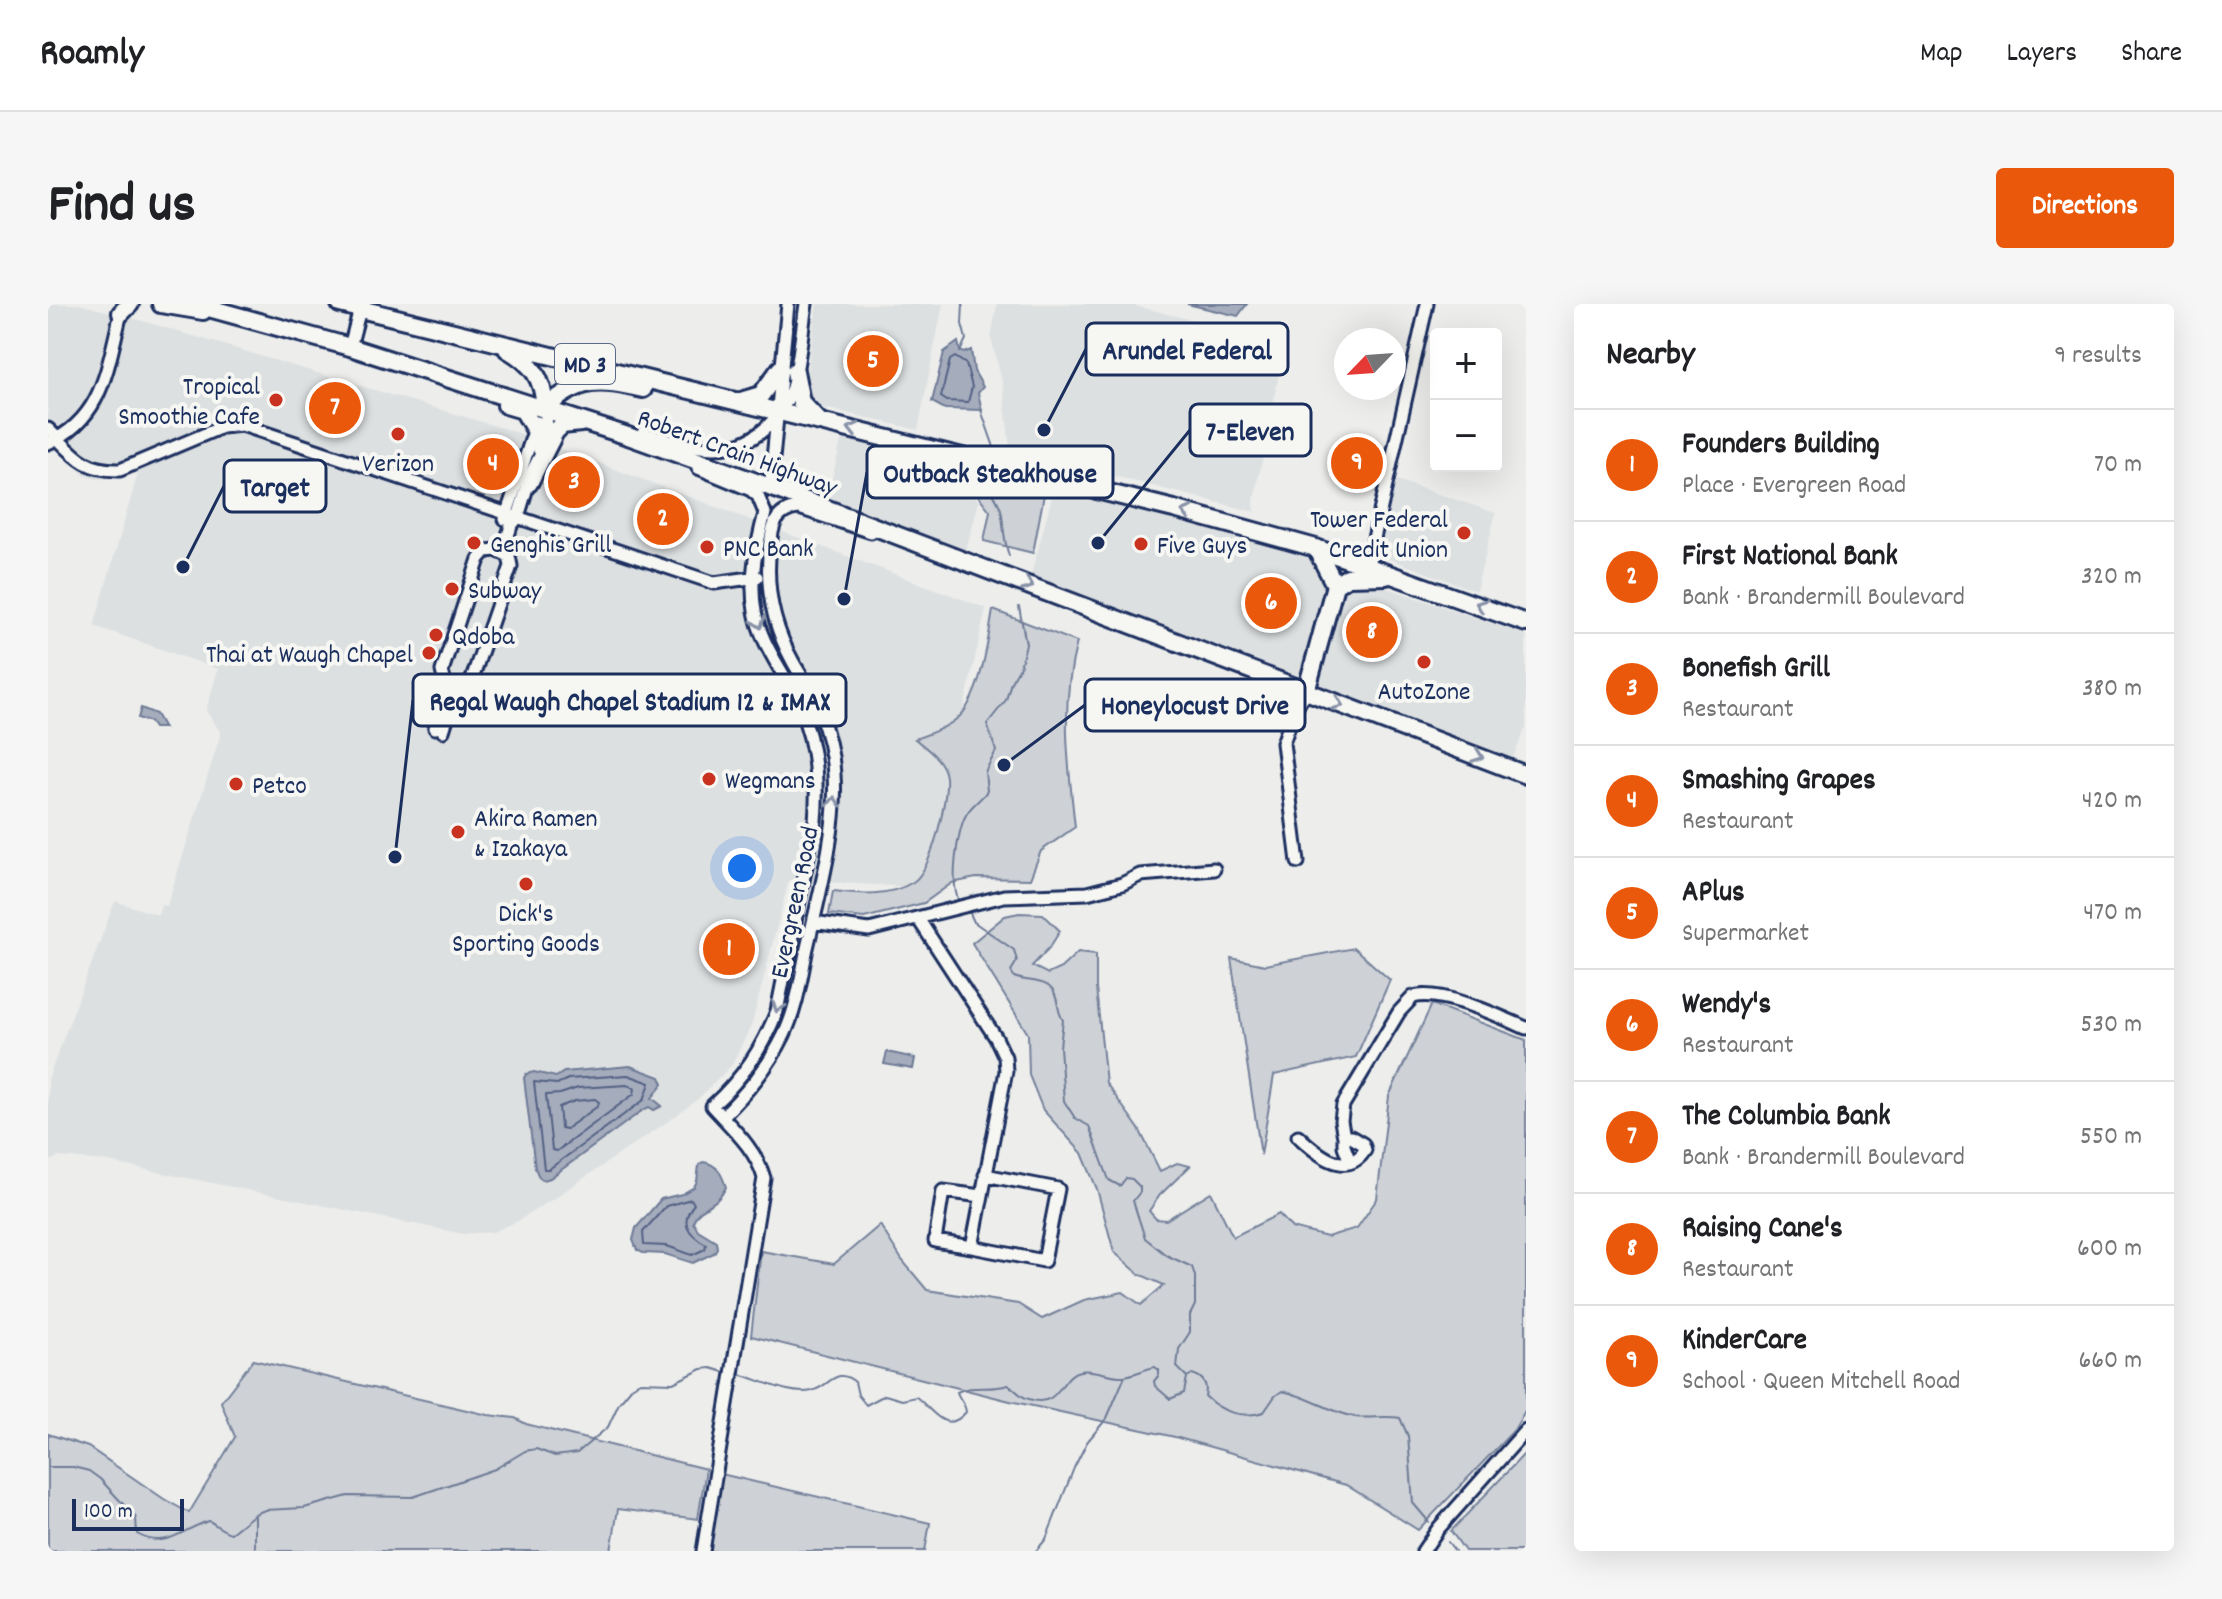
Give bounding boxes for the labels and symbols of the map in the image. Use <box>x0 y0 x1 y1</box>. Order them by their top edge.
callout: Arundel Federal <box>1086 323 1288 375</box>
north arrow <box>1334 328 1406 400</box>
pin: 5 <box>847 331 899 391</box>
text: Arundel Federal <box>1102 334 1272 374</box>
road number: MD 3 <box>555 344 615 384</box>
place label: Tropical Smoothie Cafe <box>118 370 260 437</box>
pin: 7 <box>309 378 361 438</box>
marker: Tropical Smoothie Cafe <box>267 391 285 409</box>
street label: Robert Crain Highway <box>632 401 842 508</box>
callout: 7-Eleven <box>1190 404 1311 456</box>
text: 7-Eleven <box>1206 415 1295 455</box>
one-way arrow <box>847 422 861 439</box>
marker: Verizon <box>389 425 407 443</box>
pin: 9 <box>1331 433 1383 493</box>
pin: 4 <box>467 434 519 494</box>
callout: Outback Steakhouse <box>867 446 1113 498</box>
place label: Verizon <box>362 447 434 484</box>
pin: 3 <box>548 452 600 512</box>
text: Outback Steakhouse <box>883 457 1097 497</box>
callout: Target <box>224 460 326 512</box>
text: Target <box>240 471 310 511</box>
pin: 2 <box>637 489 689 549</box>
place label: Tower Federal Credit Union <box>1310 503 1448 570</box>
one-way arrow <box>1181 505 1195 521</box>
marker: Tower Federal Credit Union <box>1455 524 1473 542</box>
place label: Genghis Grill <box>490 528 611 565</box>
place label: Five Guys <box>1157 529 1247 566</box>
place label: PNC Bank <box>723 532 814 569</box>
marker: Genghis Grill <box>465 534 483 552</box>
marker: Five Guys <box>1132 535 1150 553</box>
marker: PNC Bank <box>698 538 716 556</box>
pin: 6 <box>1245 573 1297 633</box>
place label: Subway <box>468 574 542 611</box>
one-way arrow <box>1020 575 1034 592</box>
marker: Subway <box>443 580 461 598</box>
one-way arrow <box>1475 598 1489 615</box>
pin: 8 <box>1346 602 1398 662</box>
one-way arrow <box>750 616 766 630</box>
place label: Qdoba <box>452 620 515 657</box>
marker: Qdoba <box>427 626 445 644</box>
place label: Thai at Waugh Chapel <box>206 638 413 675</box>
marker: Thai at Waugh Chapel <box>420 644 438 662</box>
marker: AutoZone <box>1415 653 1433 671</box>
callout: Regal Waugh Chapel Stadium 12 & IMAX <box>413 674 846 726</box>
place label: AutoZone <box>1377 675 1471 712</box>
callout: Honeylocust Drive <box>1085 679 1305 731</box>
text: Regal Waugh Chapel Stadium 12 & IMAX <box>430 685 831 725</box>
text: Honeylocust Drive <box>1101 689 1289 729</box>
one-way arrow <box>1330 694 1344 711</box>
one-way arrow <box>1470 746 1484 763</box>
place label: Wegmans <box>725 764 816 801</box>
place label: Petco <box>252 769 307 806</box>
marker: Wegmans <box>700 770 718 788</box>
marker: Petco <box>227 775 245 793</box>
one-way arrow <box>825 795 842 808</box>
place label: Akira Ramen & Izakaya <box>474 802 598 869</box>
marker: Akira Ramen & Izakaya <box>449 823 467 841</box>
street label: Evergreen Road <box>762 823 831 982</box>
your location <box>722 848 762 888</box>
marker: Dick's Sporting Goods <box>517 875 535 893</box>
place label: Dick's Sporting Goods <box>452 897 600 964</box>
pin: 1 <box>703 919 755 979</box>
one-way arrow <box>771 999 787 1013</box>
scale bar <box>72 1495 184 1531</box>

